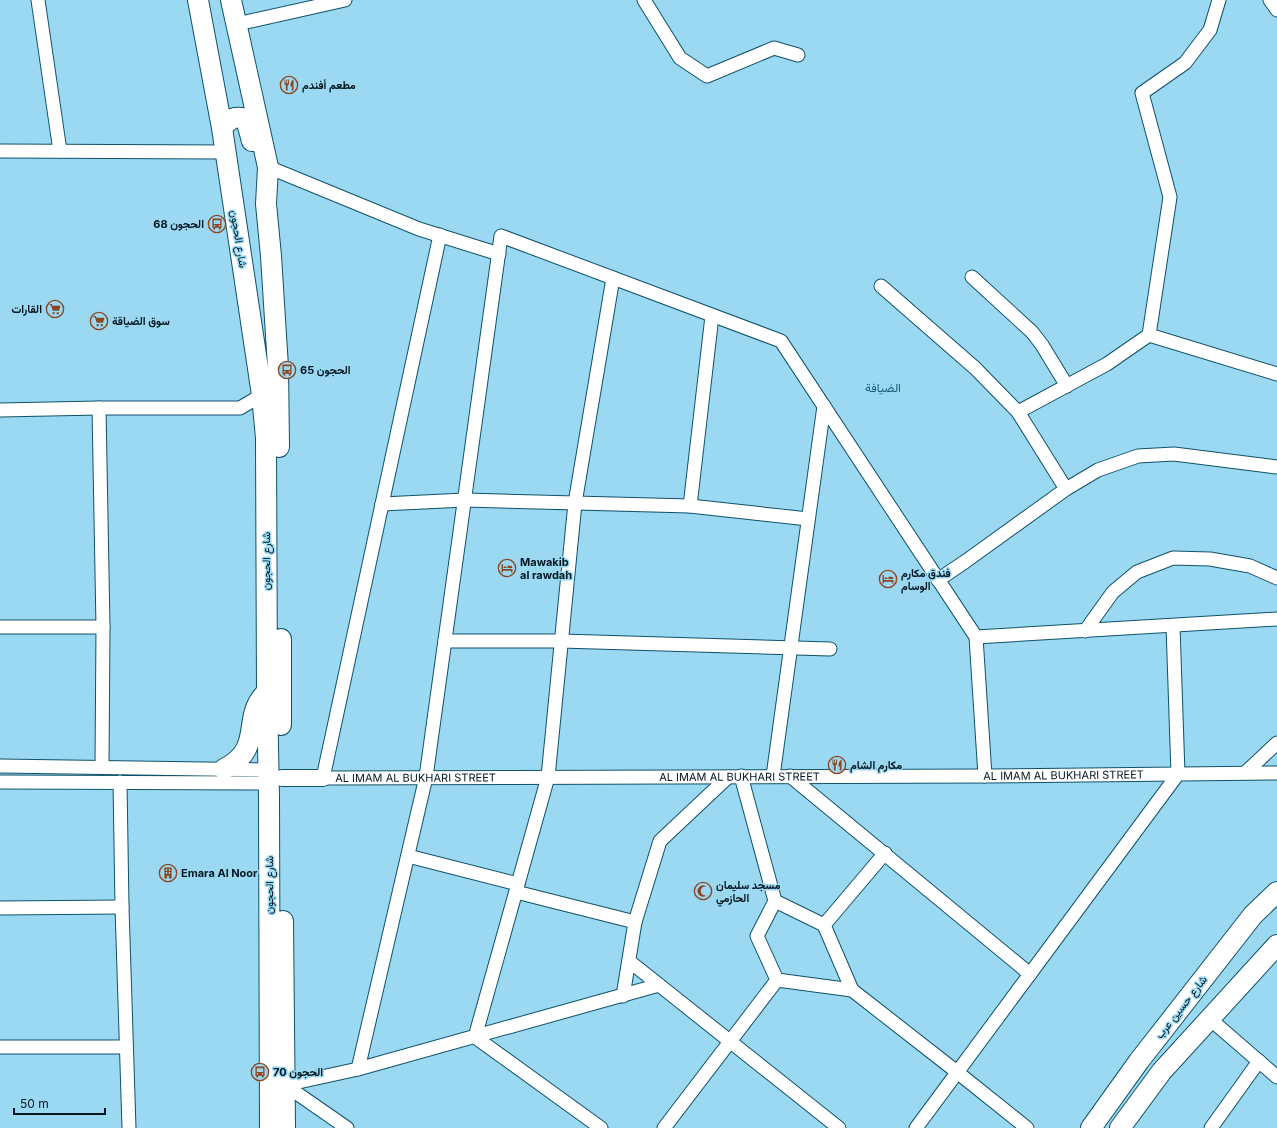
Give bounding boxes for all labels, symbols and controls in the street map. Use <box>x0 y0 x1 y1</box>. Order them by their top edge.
restaurant icon: مطعم أفندم <box>279 75 299 95</box>
place label: مطعم أفندم <box>302 78 356 93</box>
street label: شارع الحجون <box>227 209 251 269</box>
bus stop icon: الحجون 68 <box>207 214 227 234</box>
place label: الحجون 68 <box>153 217 204 231</box>
supermarket icon: القارات <box>45 299 65 319</box>
place label: القارات <box>11 302 42 316</box>
supermarket icon: سوق الضياقة <box>89 311 109 331</box>
place label: سوق الضياقة <box>112 314 170 328</box>
bus stop icon: الحجون 65 <box>277 360 297 380</box>
place label: الحجون 65 <box>300 363 351 377</box>
district label: الضيافة <box>865 380 901 395</box>
street label: شارع الحجون <box>259 532 274 590</box>
place label: Mawakib al rawdah <box>520 555 572 582</box>
hotel icon: Mawakib al rawdah <box>497 558 517 578</box>
place label: فندق مكارم الوسام <box>901 566 951 594</box>
hotel icon: فندق مكارم الوسام <box>878 569 898 589</box>
restaurant icon: مكارم الشام <box>827 755 847 775</box>
place label: مكارم الشام <box>850 758 902 773</box>
street label: AL IMAM AL BUKHARI STREET <box>983 767 1144 783</box>
street label: AL IMAM AL BUKHARI STREET <box>659 769 820 784</box>
street label: AL IMAM AL BUKHARI STREET <box>335 770 496 785</box>
street label: شارع الحجون <box>262 856 277 914</box>
building icon: Emara Al Noor <box>158 863 178 883</box>
place label: Emara Al Noor <box>181 866 258 880</box>
place label: مسجد سليمان الحازمي <box>716 878 781 907</box>
mosque icon: مسجد سليمان الحازمي <box>693 881 713 901</box>
street label: شارع حسين عرب <box>1152 972 1211 1042</box>
bus stop icon: الحجون 70 <box>250 1062 270 1082</box>
place label: الحجون 70 <box>273 1065 323 1079</box>
scale bar <box>14 1090 105 1116</box>
text: 50 m <box>20 1096 49 1111</box>

